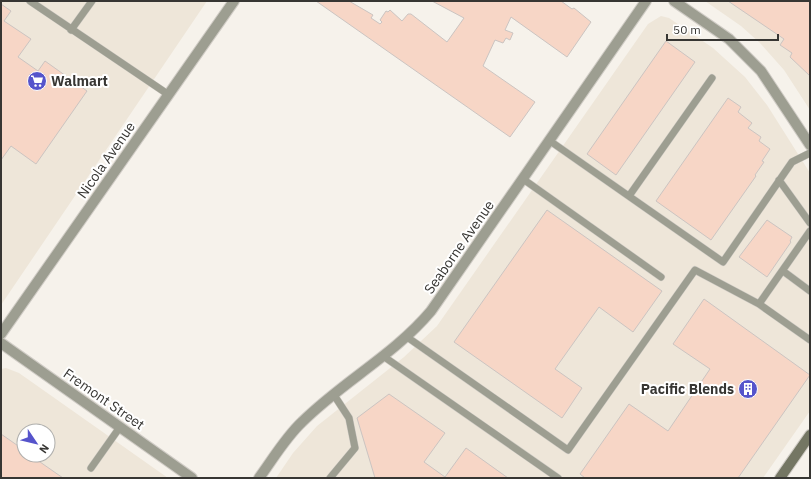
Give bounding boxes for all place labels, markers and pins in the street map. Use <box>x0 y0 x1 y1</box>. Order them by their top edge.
supermarket icon: Walmart <box>26 70 48 92</box>
place label: Walmart <box>51 72 108 90</box>
building icon: Pacific Blends <box>737 378 759 400</box>
place label: Pacific Blends <box>641 380 734 398</box>

